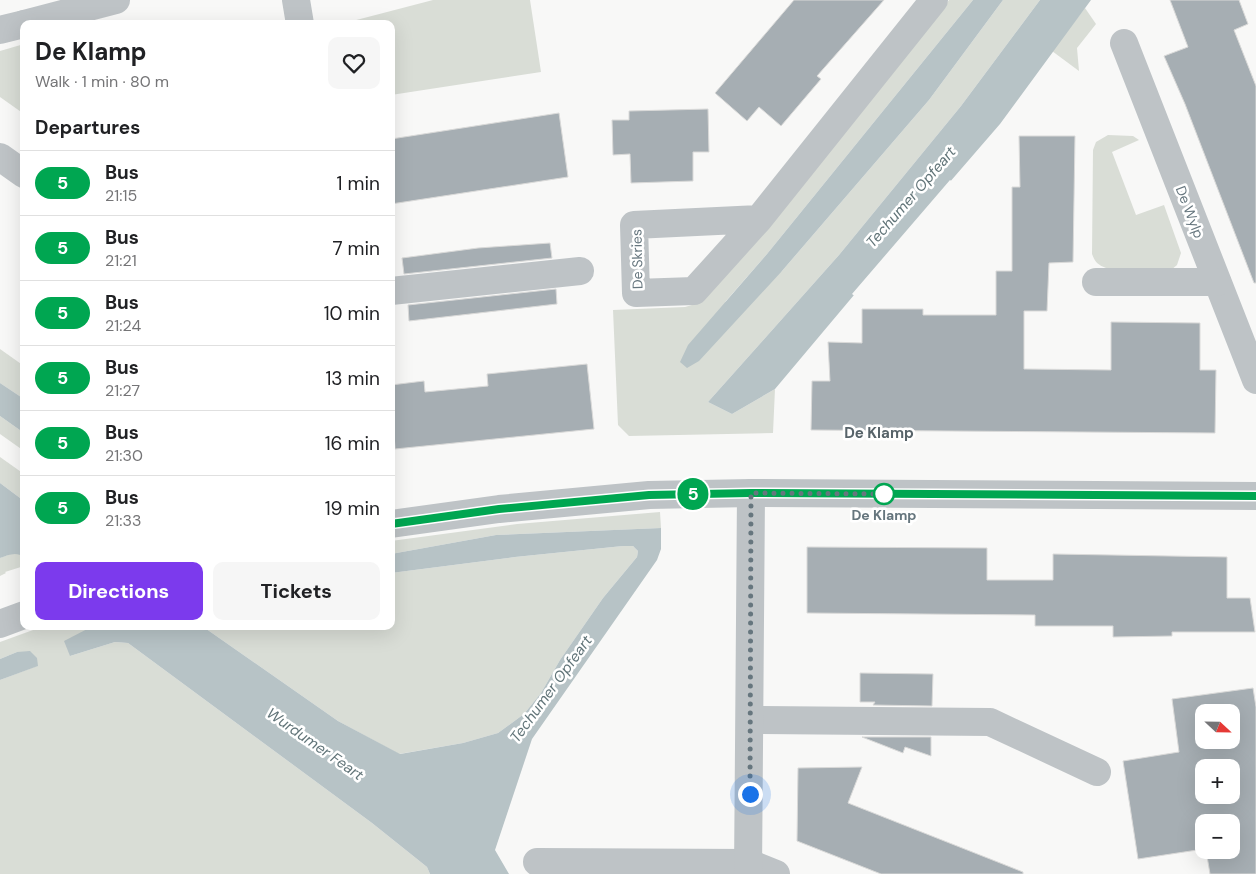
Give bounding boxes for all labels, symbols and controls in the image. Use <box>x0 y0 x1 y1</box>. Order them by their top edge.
text: De Klamp <box>35 36 147 67</box>
button: heart <box>328 37 380 89</box>
text: Walk · 1 min · 80 m <box>35 71 169 92</box>
text: Departures <box>35 115 140 140</box>
water label: Techumer Opfeart <box>862 142 961 252</box>
text: Bus <box>105 160 139 185</box>
text: 5 <box>57 171 68 195</box>
text: 1 min <box>337 171 380 196</box>
street label: De Wylp <box>1172 183 1208 241</box>
text: 21:15 <box>105 185 137 206</box>
text: Bus <box>105 225 139 250</box>
street label: De Skries <box>627 229 647 289</box>
text: 5 <box>57 236 68 260</box>
text: 7 min <box>332 236 380 261</box>
text: 21:21 <box>105 250 137 271</box>
text: Bus <box>105 290 139 315</box>
text: 5 <box>57 301 68 325</box>
text: 10 min <box>324 301 380 326</box>
text: 21:24 <box>105 315 141 336</box>
text: Bus <box>105 355 139 380</box>
text: 5 <box>57 366 68 390</box>
text: 13 min <box>325 366 380 391</box>
text: 21:27 <box>105 380 140 401</box>
text: Bus <box>105 420 139 445</box>
district label: De Klamp <box>844 423 914 443</box>
text: 5 <box>57 431 68 455</box>
text: 16 min <box>325 431 380 456</box>
text: 21:30 <box>105 445 143 466</box>
line badge: 5 <box>677 478 709 510</box>
text: 5 <box>687 482 699 506</box>
marker: De Klamp <box>873 483 895 505</box>
text: Bus <box>105 485 139 510</box>
text: 5 <box>57 496 68 520</box>
text: 19 min <box>325 496 380 521</box>
place label: De Klamp <box>851 506 917 524</box>
text: 21:33 <box>105 510 141 531</box>
button: Directions <box>35 562 203 620</box>
button: Tickets <box>213 562 380 620</box>
water label: Techumer Opfeart <box>505 631 597 746</box>
water label: Wurdumer Feart <box>263 703 367 785</box>
north arrow <box>1195 704 1240 749</box>
map controls <box>1195 704 1240 859</box>
button: + <box>1195 759 1240 804</box>
your location <box>738 782 763 807</box>
button: − <box>1195 814 1240 859</box>

